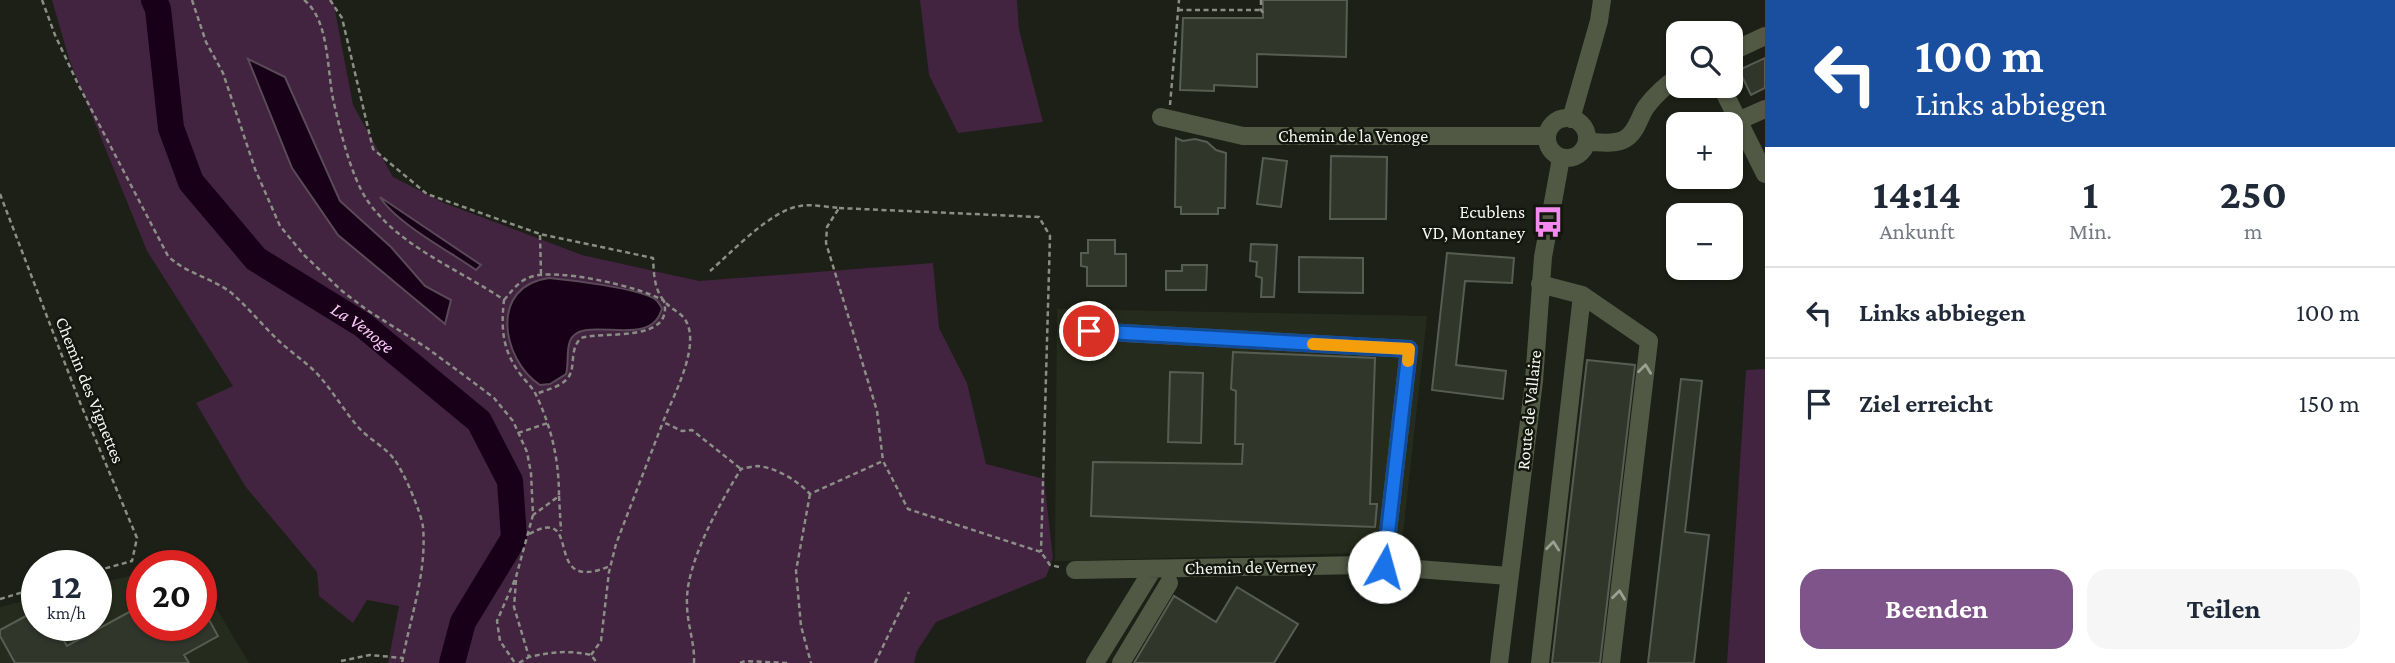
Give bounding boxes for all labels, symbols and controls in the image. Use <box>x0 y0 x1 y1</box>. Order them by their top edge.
map controls <box>1666 21 1743 280</box>
button: search <box>1666 21 1743 98</box>
icon: left <box>1800 28 1891 119</box>
text: 100 m <box>1915 28 2044 83</box>
text: Links abbiegen <box>1915 86 2107 122</box>
button: + <box>1666 112 1743 189</box>
street label: Chemin de la Venoge <box>1278 126 1428 146</box>
text: 14:14 <box>1873 170 1961 217</box>
text: 1 <box>2083 170 2098 217</box>
text: 250 <box>2220 170 2287 217</box>
place label: Ecublens VD, Montaney <box>1422 202 1526 243</box>
button: − <box>1666 203 1743 280</box>
bus stop icon: Ecublens VD, Montaney <box>1531 205 1565 239</box>
text: Ankunft <box>1879 218 1955 244</box>
text: Min. <box>2069 218 2112 244</box>
text: m <box>2244 218 2263 244</box>
icon: left <box>1800 294 1838 332</box>
water label: La Venoge <box>328 298 398 357</box>
text: Links abbiegen <box>1859 298 2026 327</box>
text: 100 m <box>2296 298 2360 327</box>
pin <box>1059 301 1119 361</box>
icon: arrive <box>1070 312 1108 350</box>
street label: Chemin des Vignettes <box>52 314 128 466</box>
street label: Route de Vallaire <box>1513 349 1545 471</box>
one-way arrow <box>1638 363 1653 375</box>
icon: arrive <box>1800 385 1838 423</box>
text: Ziel erreicht <box>1859 389 1993 418</box>
text: 150 m <box>2299 389 2360 418</box>
position arrow <box>1347 530 1421 604</box>
one-way arrow <box>1546 541 1561 552</box>
speed limit sign: 20 <box>126 550 217 641</box>
street label: Chemin de Verney <box>1184 556 1316 578</box>
text: 12 <box>51 567 82 606</box>
button: Beenden <box>1800 569 2073 649</box>
button: Teilen <box>2087 569 2360 649</box>
one-way arrow <box>1611 589 1626 600</box>
text: km/h <box>47 603 86 623</box>

